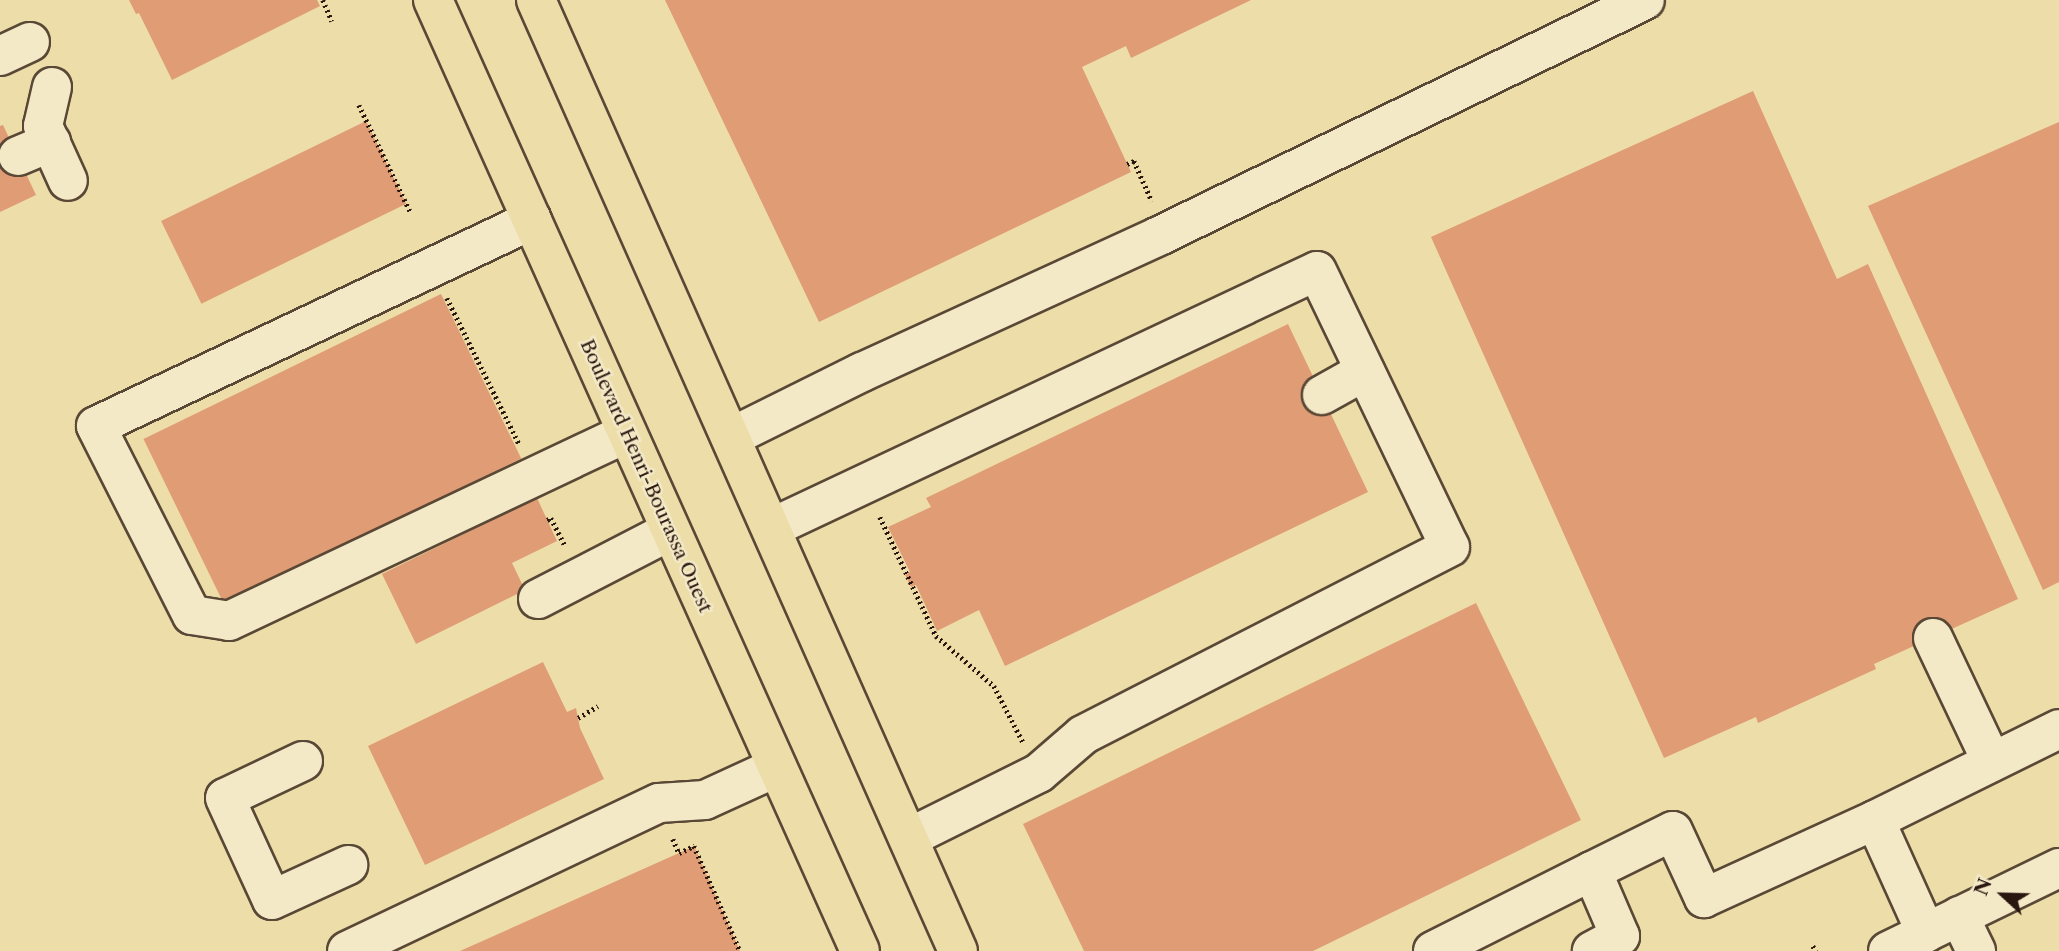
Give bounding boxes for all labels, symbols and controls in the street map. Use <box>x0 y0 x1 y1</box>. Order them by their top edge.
street label: Boulevard Henri-Bourassa Ouest <box>575 336 717 616</box>
north arrow <box>1968 860 2038 930</box>
text: N <box>1969 875 1997 899</box>

